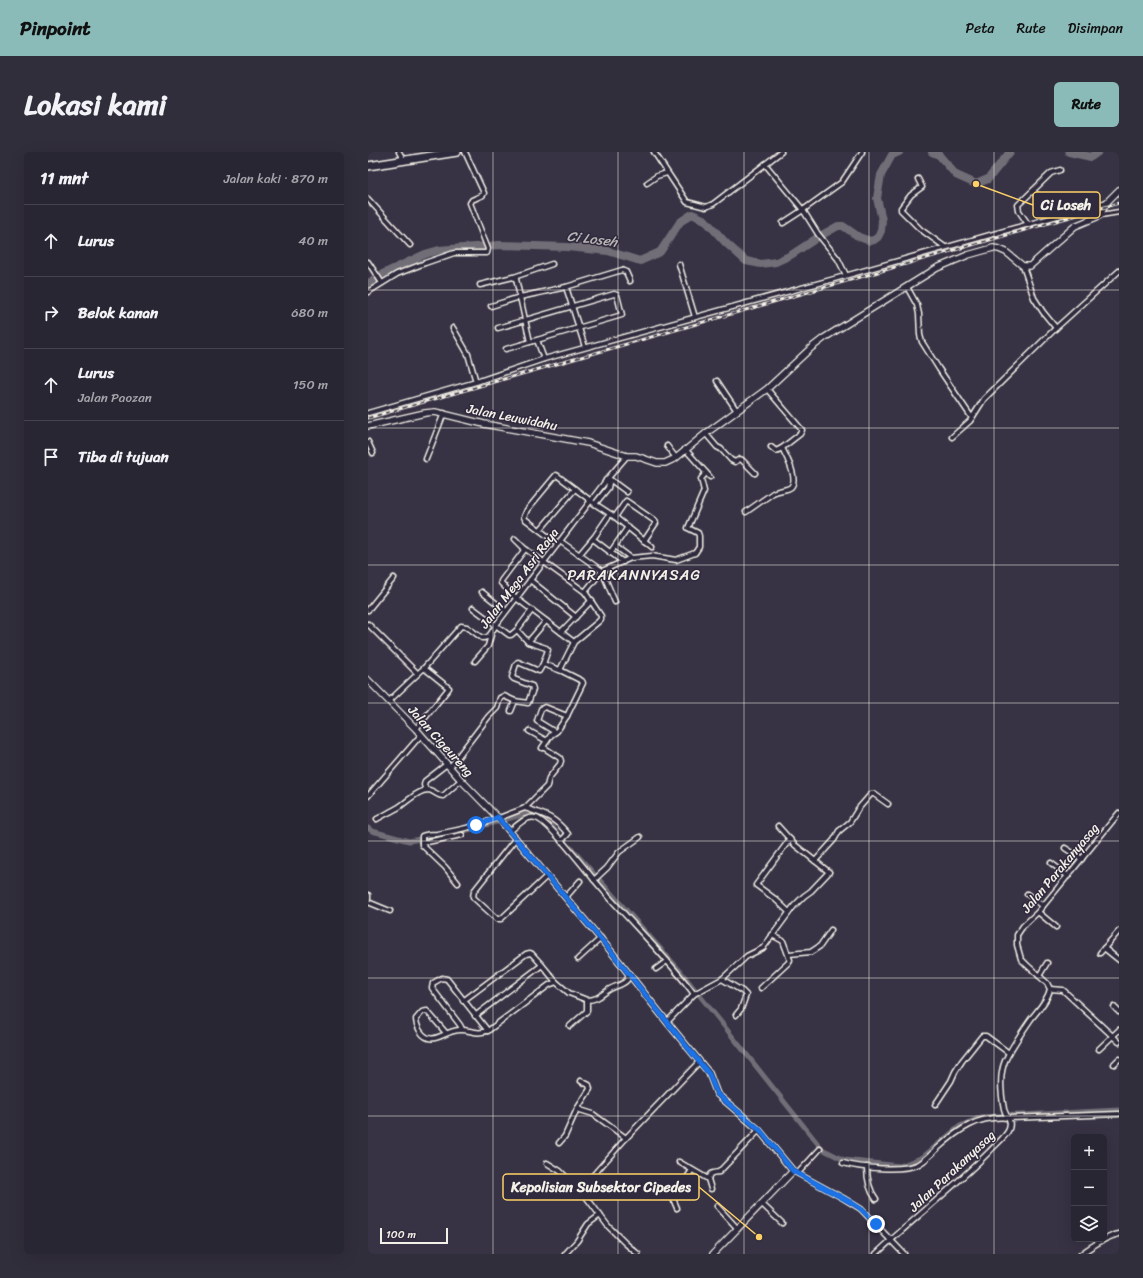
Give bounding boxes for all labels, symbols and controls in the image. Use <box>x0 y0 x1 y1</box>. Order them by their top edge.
text: Pinpoint <box>20 12 91 45</box>
text: Peta <box>966 16 994 41</box>
text: Rute <box>1016 16 1046 41</box>
text: Disimpan <box>1068 16 1123 41</box>
text: Lokasi kami <box>24 80 166 129</box>
button: Rute <box>1054 82 1119 127</box>
text: 11 mnt <box>40 163 88 193</box>
text: Jalan kaki · 870 m <box>224 167 328 190</box>
callout: Ci Loseh <box>1033 192 1100 218</box>
text: Ci Loseh <box>1040 193 1092 218</box>
water label: Ci Loseh <box>565 224 620 255</box>
text: Lurus <box>78 228 114 254</box>
text: 40 m <box>298 229 328 252</box>
icon: ahead <box>40 230 62 252</box>
text: Belok kanan <box>78 300 158 326</box>
text: 680 m <box>291 301 328 324</box>
icon: right <box>40 302 62 324</box>
text: Lurus <box>78 360 114 386</box>
text: 150 m <box>293 373 328 396</box>
icon: ahead <box>40 374 62 396</box>
text: Jalan Paozan <box>78 386 152 409</box>
street label: Jalan Leuwidahu <box>464 397 559 437</box>
text: Tiba di tujuan <box>78 444 169 470</box>
icon: arrive <box>40 446 62 468</box>
street label: Jalan Mega Asri Raya <box>473 522 565 634</box>
district label: PARAKANNYASAG <box>567 562 701 588</box>
street label: Jalan Cigeureng <box>402 699 480 783</box>
route start <box>467 816 485 834</box>
street label: Jalan Parakanyasag <box>1015 817 1105 919</box>
street label: Jalan Parakanyasag <box>902 1124 1001 1218</box>
map controls <box>1071 1134 1107 1242</box>
button: + <box>1071 1134 1107 1170</box>
button: − <box>1071 1170 1107 1206</box>
callout: Kepolisian Subsektor Cipedes <box>503 1174 699 1200</box>
text: Kepolisian Subsektor Cipedes <box>510 1175 691 1200</box>
button: layers <box>1071 1206 1107 1242</box>
route end <box>867 1215 885 1233</box>
text: 100 m <box>386 1225 416 1244</box>
scale bar <box>380 1226 448 1245</box>

